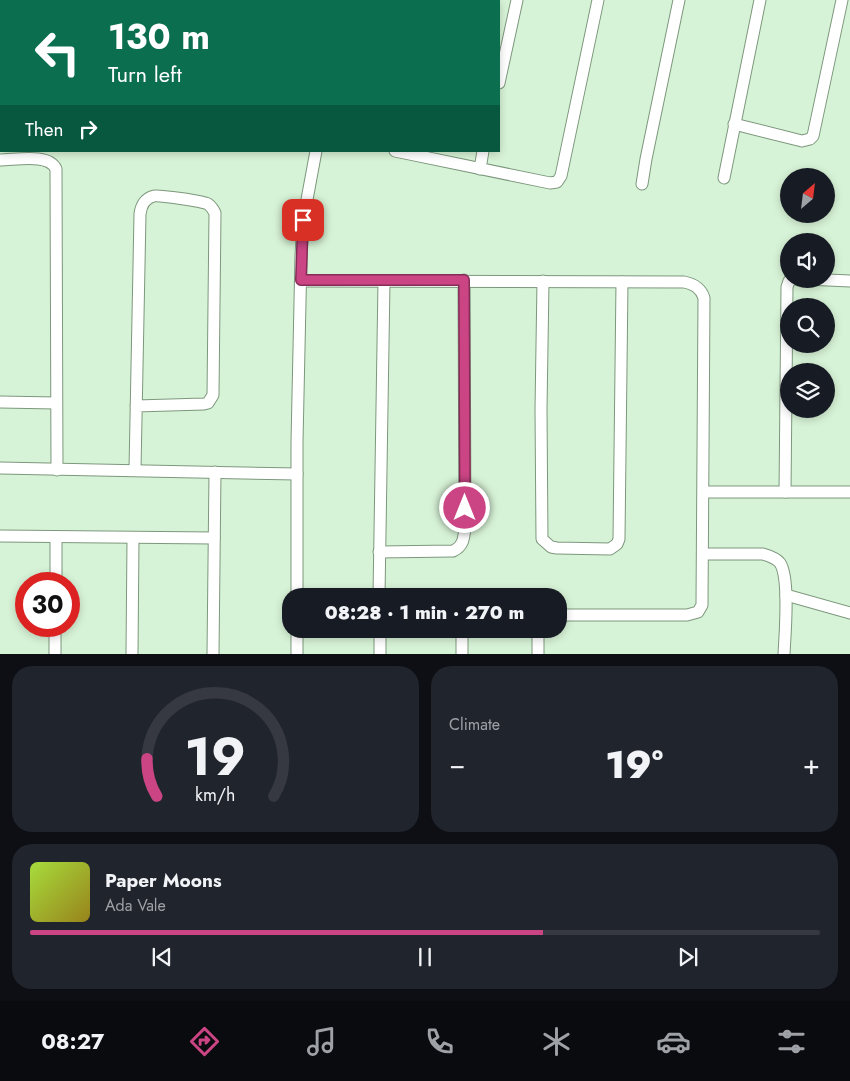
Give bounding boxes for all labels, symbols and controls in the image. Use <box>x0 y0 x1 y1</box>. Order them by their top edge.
text: 130 m <box>108 12 210 62</box>
icon: left <box>25 20 90 85</box>
text: Turn left <box>108 58 182 90</box>
icon: right <box>74 115 102 143</box>
text: Then <box>25 116 64 143</box>
north arrow <box>780 168 835 222</box>
map controls <box>780 168 835 418</box>
pin <box>282 199 324 241</box>
icon: arrive <box>289 206 317 234</box>
button: sound <box>780 233 835 288</box>
button: search <box>780 298 835 353</box>
button: layers <box>780 363 835 418</box>
position arrow <box>438 481 490 533</box>
speed limit sign: 30 <box>15 572 80 637</box>
text: 08:28 · 1 min · 270 m <box>325 599 524 626</box>
text: Climate <box>449 713 500 736</box>
text: 19 <box>185 719 246 795</box>
text: 19° <box>605 737 663 792</box>
text: − <box>449 744 466 785</box>
text: + <box>803 744 820 785</box>
text: km/h <box>195 782 236 808</box>
text: Paper Moons <box>105 867 222 894</box>
text: Ada Vale <box>105 894 166 917</box>
icon: previous <box>148 943 176 971</box>
icon: pause <box>411 943 439 971</box>
icon: next <box>674 943 702 971</box>
icon: directions <box>187 1024 222 1059</box>
icon: music <box>304 1024 339 1059</box>
icon: phone <box>422 1024 457 1059</box>
icon: climate <box>539 1024 574 1059</box>
icon: car <box>656 1024 691 1059</box>
icon: filters <box>774 1024 809 1059</box>
text: 08:27 <box>41 1025 104 1057</box>

